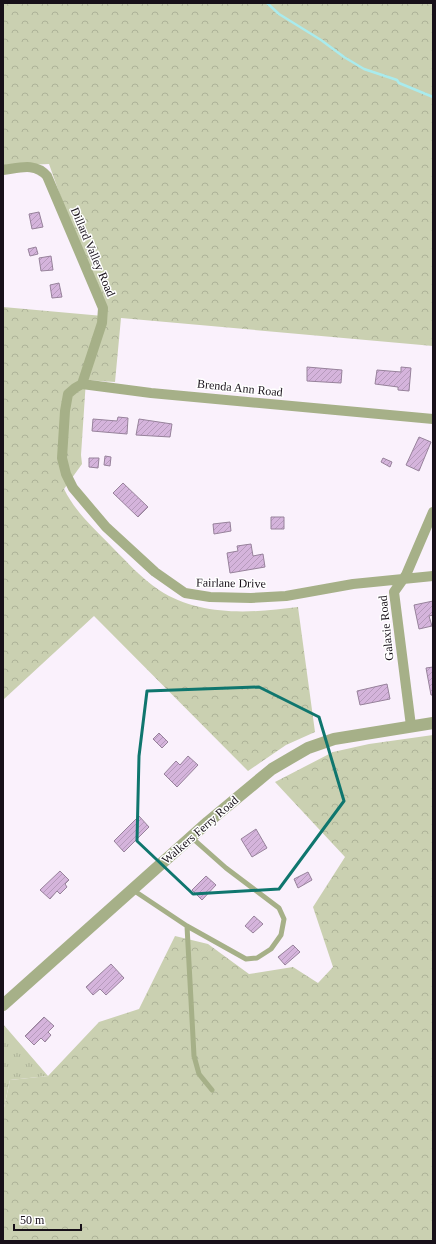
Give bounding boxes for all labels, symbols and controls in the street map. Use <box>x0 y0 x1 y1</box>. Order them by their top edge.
street label: Dillard Valley Road <box>68 205 118 299</box>
street label: Brenda Ann Road <box>197 377 283 399</box>
street label: Fairlane Drive <box>196 575 266 591</box>
street label: Galaxie Road <box>376 595 396 661</box>
street label: Walkers Ferry Road <box>159 793 241 867</box>
scale bar <box>14 1206 81 1232</box>
text: 50 m <box>20 1213 45 1227</box>

